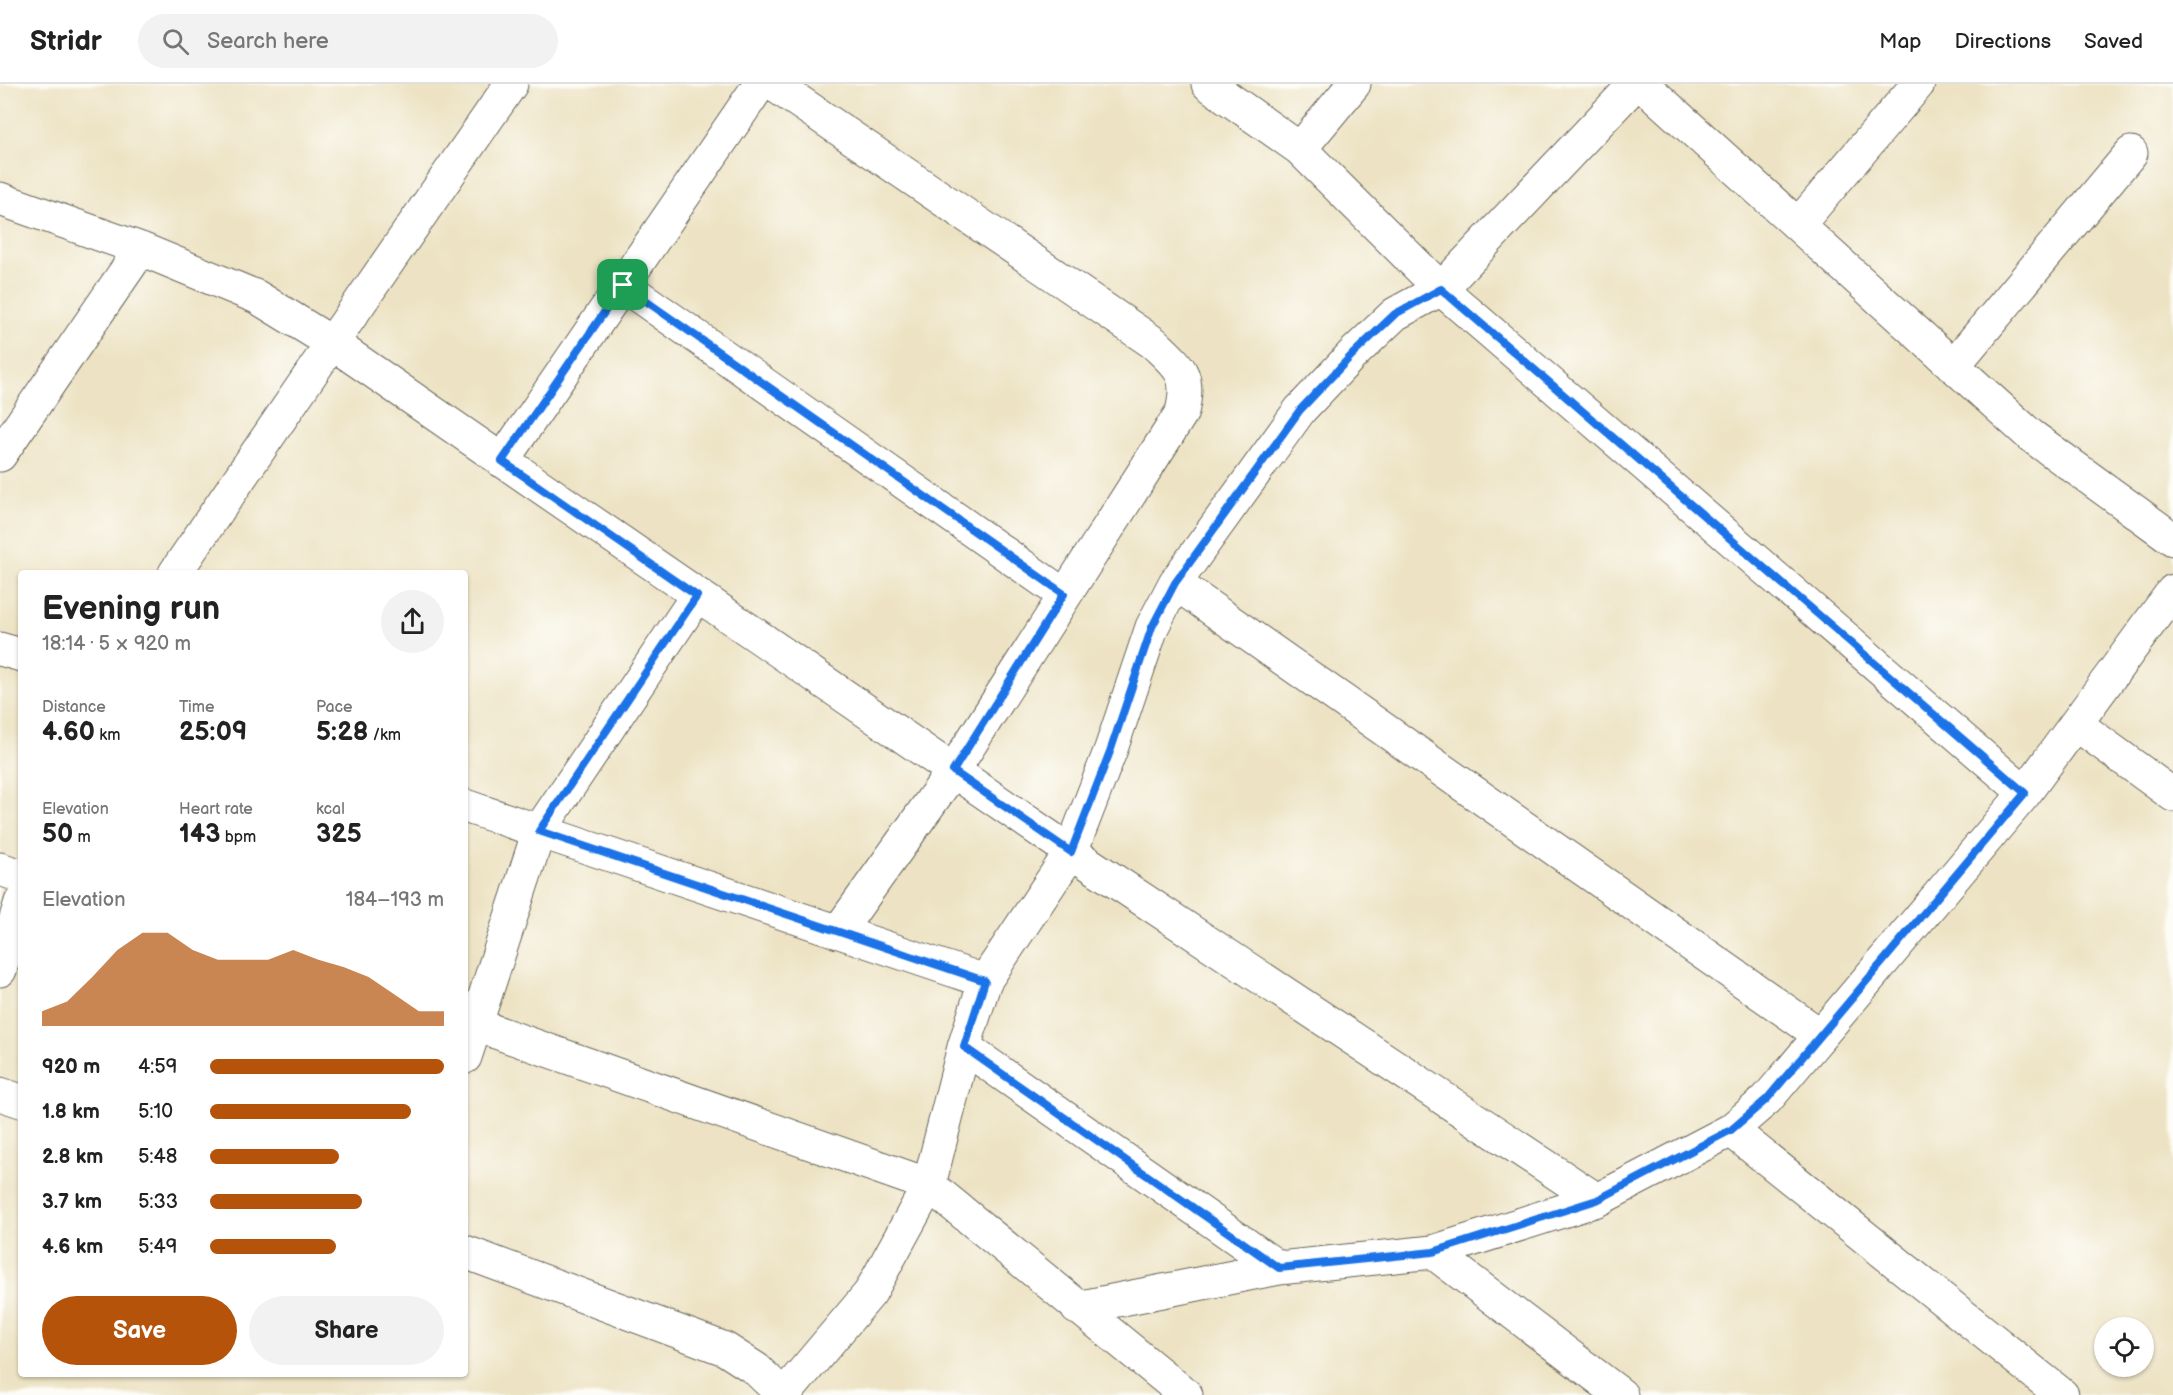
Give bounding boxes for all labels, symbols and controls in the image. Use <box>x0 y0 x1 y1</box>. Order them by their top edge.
search box <box>138 14 558 68</box>
text: Stridr <box>30 25 102 58</box>
icon: search <box>159 25 192 58</box>
text: Search here <box>207 28 329 55</box>
text: Map <box>1879 29 1922 54</box>
text: Directions <box>1955 29 2051 54</box>
text: Saved <box>2084 29 2143 54</box>
pin <box>597 259 648 310</box>
icon: arrive <box>606 268 639 301</box>
text: Evening run <box>42 589 220 629</box>
button: share <box>381 590 444 653</box>
text: 18:14 · 5 × 920 m <box>42 632 191 656</box>
text: Distance <box>42 698 106 717</box>
text: Time <box>179 698 214 717</box>
text: Pace <box>316 698 352 717</box>
text: 4.60 <box>42 717 95 748</box>
text: 25:09 <box>179 717 247 748</box>
text: 5:28 <box>316 717 368 748</box>
text: km <box>95 726 120 745</box>
text: /km <box>368 726 401 745</box>
text: Elevation <box>42 800 109 819</box>
text: Heart rate <box>179 800 253 819</box>
text: kcal <box>316 800 345 819</box>
text: 50 <box>42 819 73 850</box>
text: 143 <box>179 819 220 850</box>
text: 325 <box>316 819 362 850</box>
text: m <box>73 828 91 847</box>
text: bpm <box>220 828 256 847</box>
text: Elevation <box>42 888 125 912</box>
text: 184–193 m <box>346 888 444 912</box>
text: 920 m <box>42 1055 100 1079</box>
text: 4:59 <box>138 1055 177 1079</box>
text: 1.8 km <box>42 1100 100 1124</box>
text: 5:10 <box>138 1100 173 1124</box>
text: 2.8 km <box>42 1145 103 1169</box>
text: 5:48 <box>138 1145 177 1169</box>
text: 3.7 km <box>42 1190 102 1214</box>
text: 5:33 <box>138 1190 178 1214</box>
text: 4.6 km <box>42 1235 103 1259</box>
text: 5:49 <box>138 1235 177 1259</box>
button: Save <box>42 1296 237 1365</box>
button: Share <box>249 1296 444 1365</box>
map controls <box>2094 1317 2154 1377</box>
button: locate <box>2094 1317 2154 1377</box>

